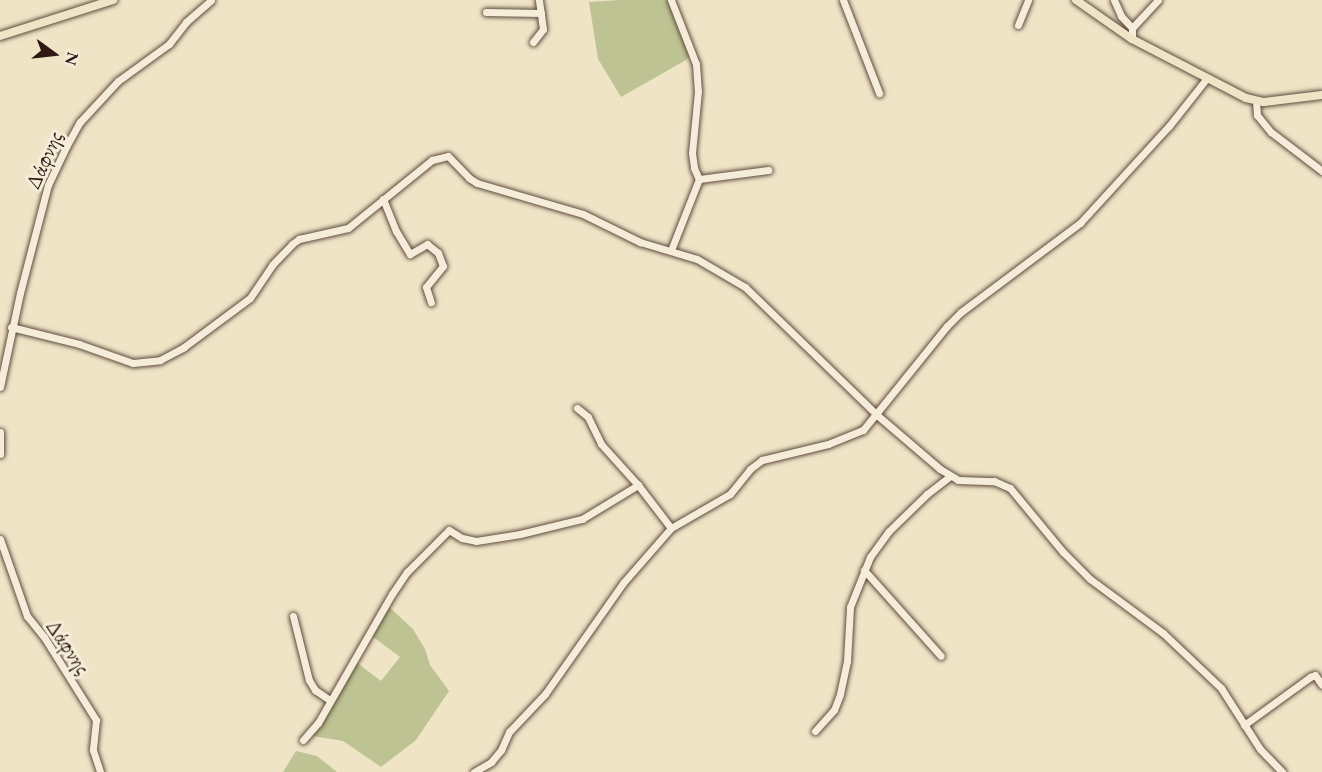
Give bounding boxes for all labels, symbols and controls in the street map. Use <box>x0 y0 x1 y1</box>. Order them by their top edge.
north arrow <box>24 24 84 84</box>
text: N <box>60 50 84 68</box>
street label: Δάφνης <box>20 127 68 193</box>
street label: Δάφνης <box>41 615 95 679</box>

